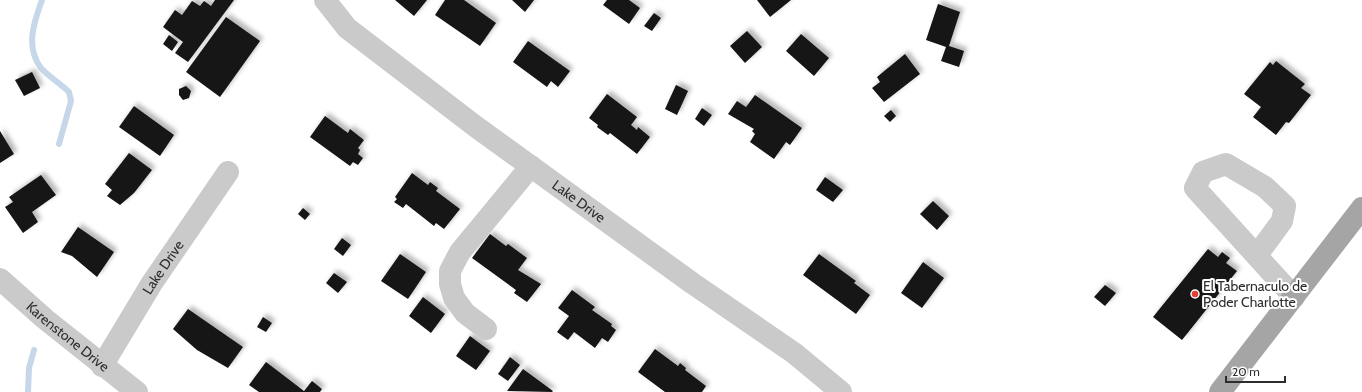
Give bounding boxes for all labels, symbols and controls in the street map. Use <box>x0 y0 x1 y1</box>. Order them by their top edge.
street label: Lake Drive <box>549 176 609 226</box>
street label: Lake Drive <box>138 237 188 298</box>
place label: El Tabernaculo de Poder Charlotte <box>1203 277 1307 311</box>
marker: El Tabernaculo de Poder Charlotte <box>1190 289 1200 299</box>
street label: Karenstone Drive <box>23 298 113 376</box>
scale bar <box>1226 358 1285 384</box>
text: 20 m <box>1232 364 1260 379</box>

